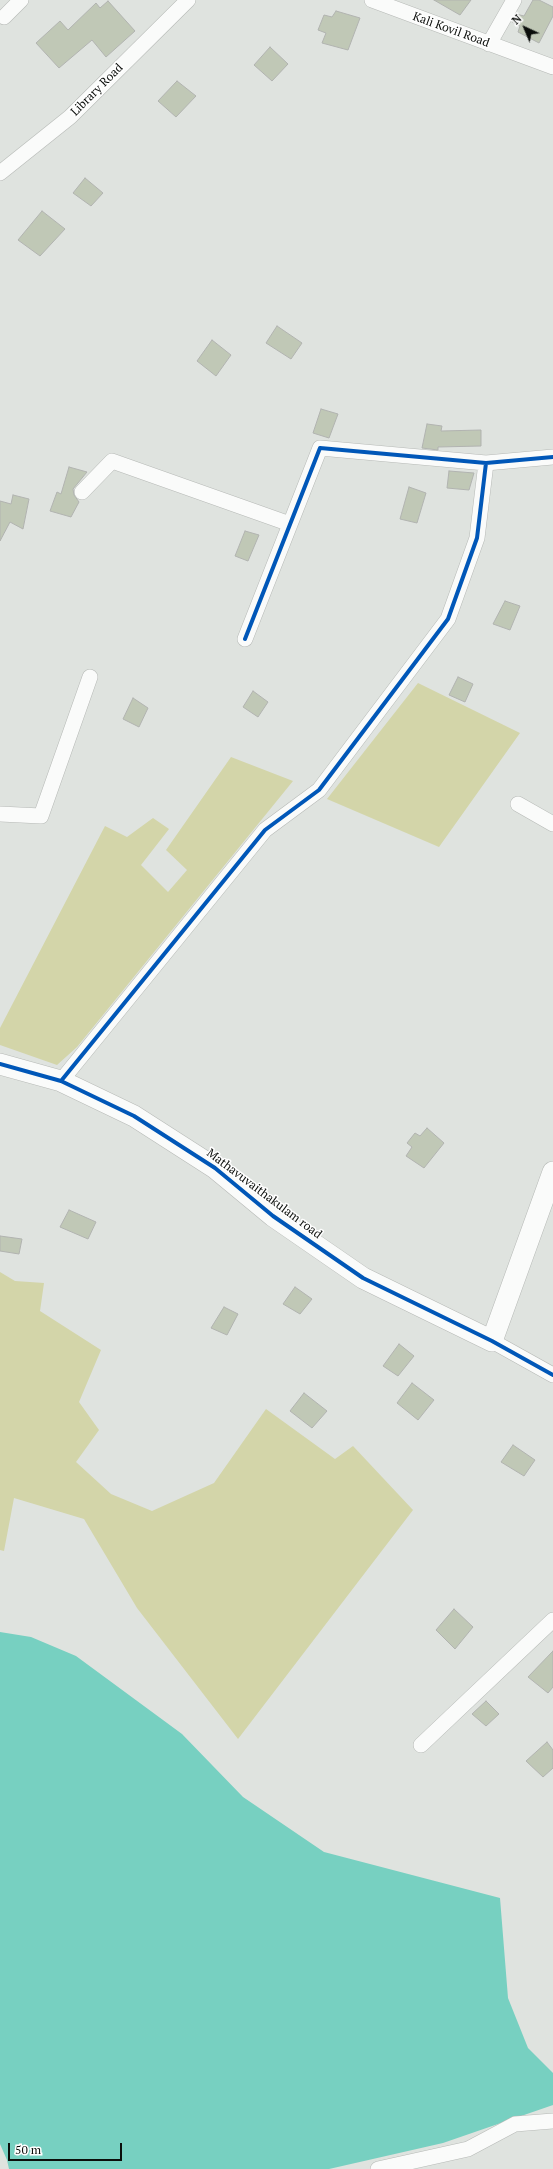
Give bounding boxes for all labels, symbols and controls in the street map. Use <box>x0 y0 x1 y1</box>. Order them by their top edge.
north arrow <box>505 8 545 48</box>
street label: Kali Kovil Road <box>411 9 491 51</box>
text: N <box>509 11 525 27</box>
street label: Library Road <box>68 61 126 119</box>
street label: Mathavuvaithakulam road <box>204 1146 324 1242</box>
scale bar <box>10 2135 124 2161</box>
text: 50 m <box>15 2142 41 2157</box>

